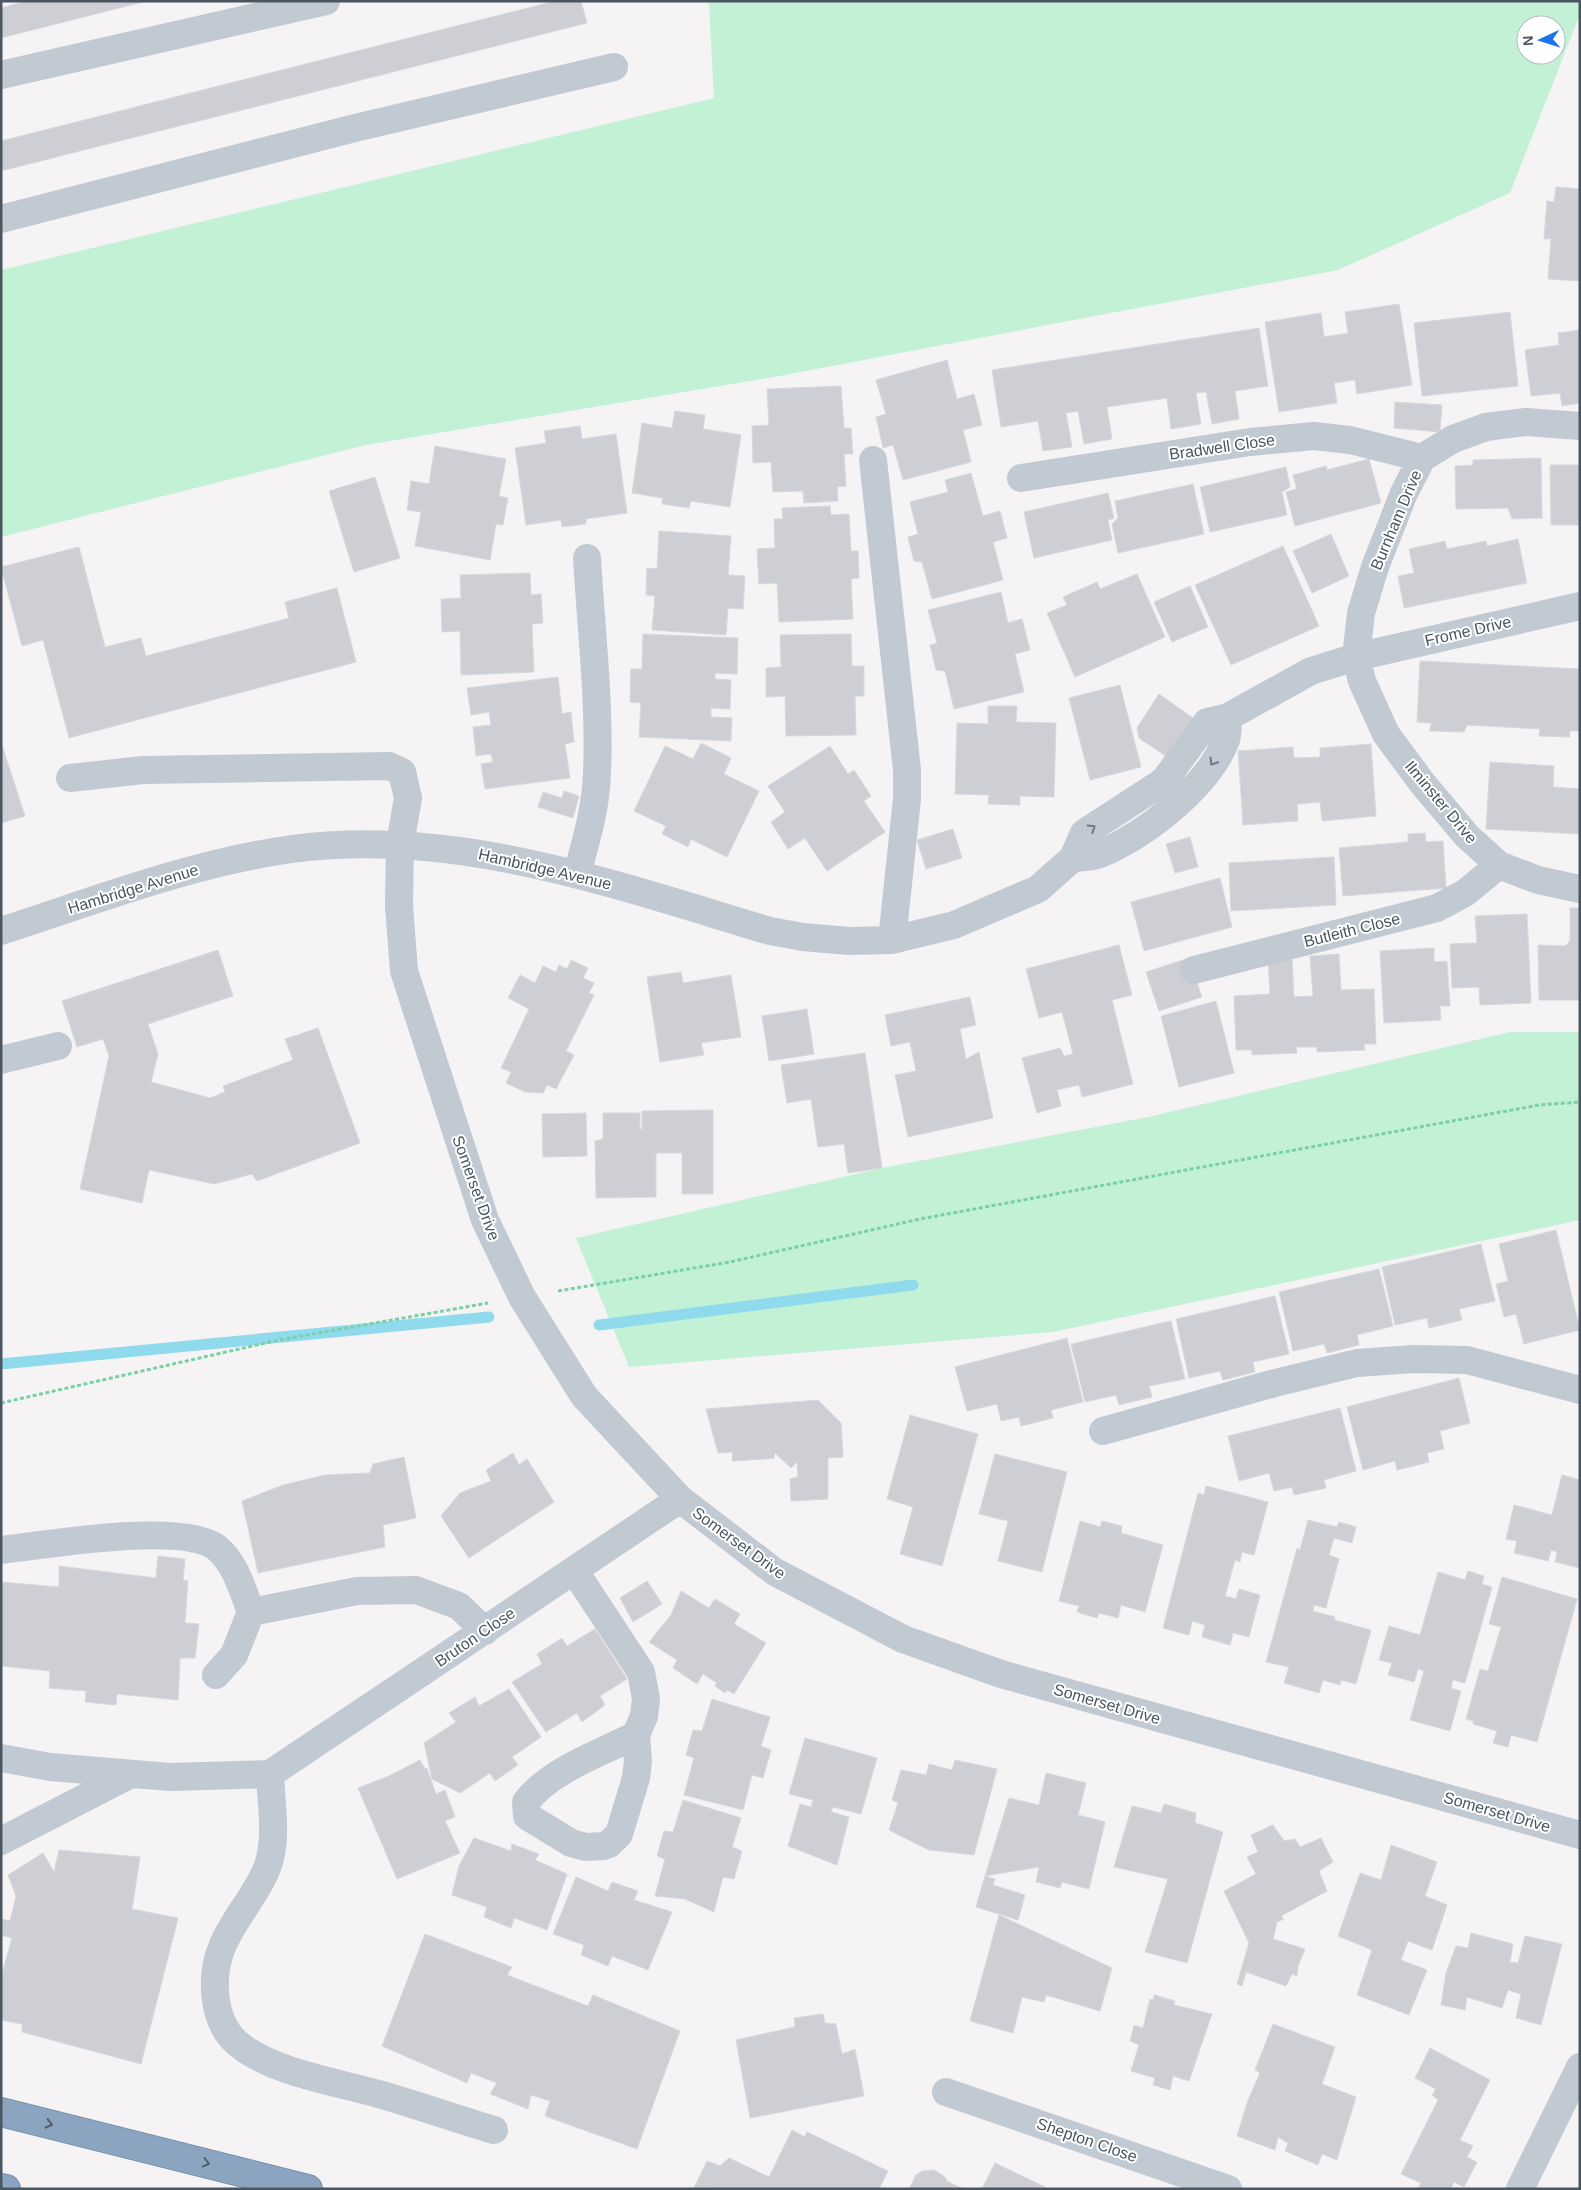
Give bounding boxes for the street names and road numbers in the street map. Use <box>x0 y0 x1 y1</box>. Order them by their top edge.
street label: Bradwell Close <box>1168 431 1276 463</box>
street label: Burnham Drive <box>1367 467 1425 572</box>
street label: Frome Drive <box>1423 613 1513 649</box>
street label: Ilminster Drive <box>1402 757 1480 847</box>
street label: Hambridge Avenue <box>477 845 613 893</box>
street label: Hambridge Avenue <box>66 861 201 917</box>
street label: Butleith Close <box>1302 910 1402 950</box>
street label: Somerset Drive <box>449 1133 503 1243</box>
street label: Somerset Drive <box>689 1504 789 1582</box>
street label: Bruton Close <box>432 1604 518 1670</box>
street label: Somerset Drive <box>1052 1681 1162 1727</box>
street label: Somerset Drive <box>1442 1789 1552 1835</box>
street label: Shepton Close <box>1035 2115 1139 2165</box>

